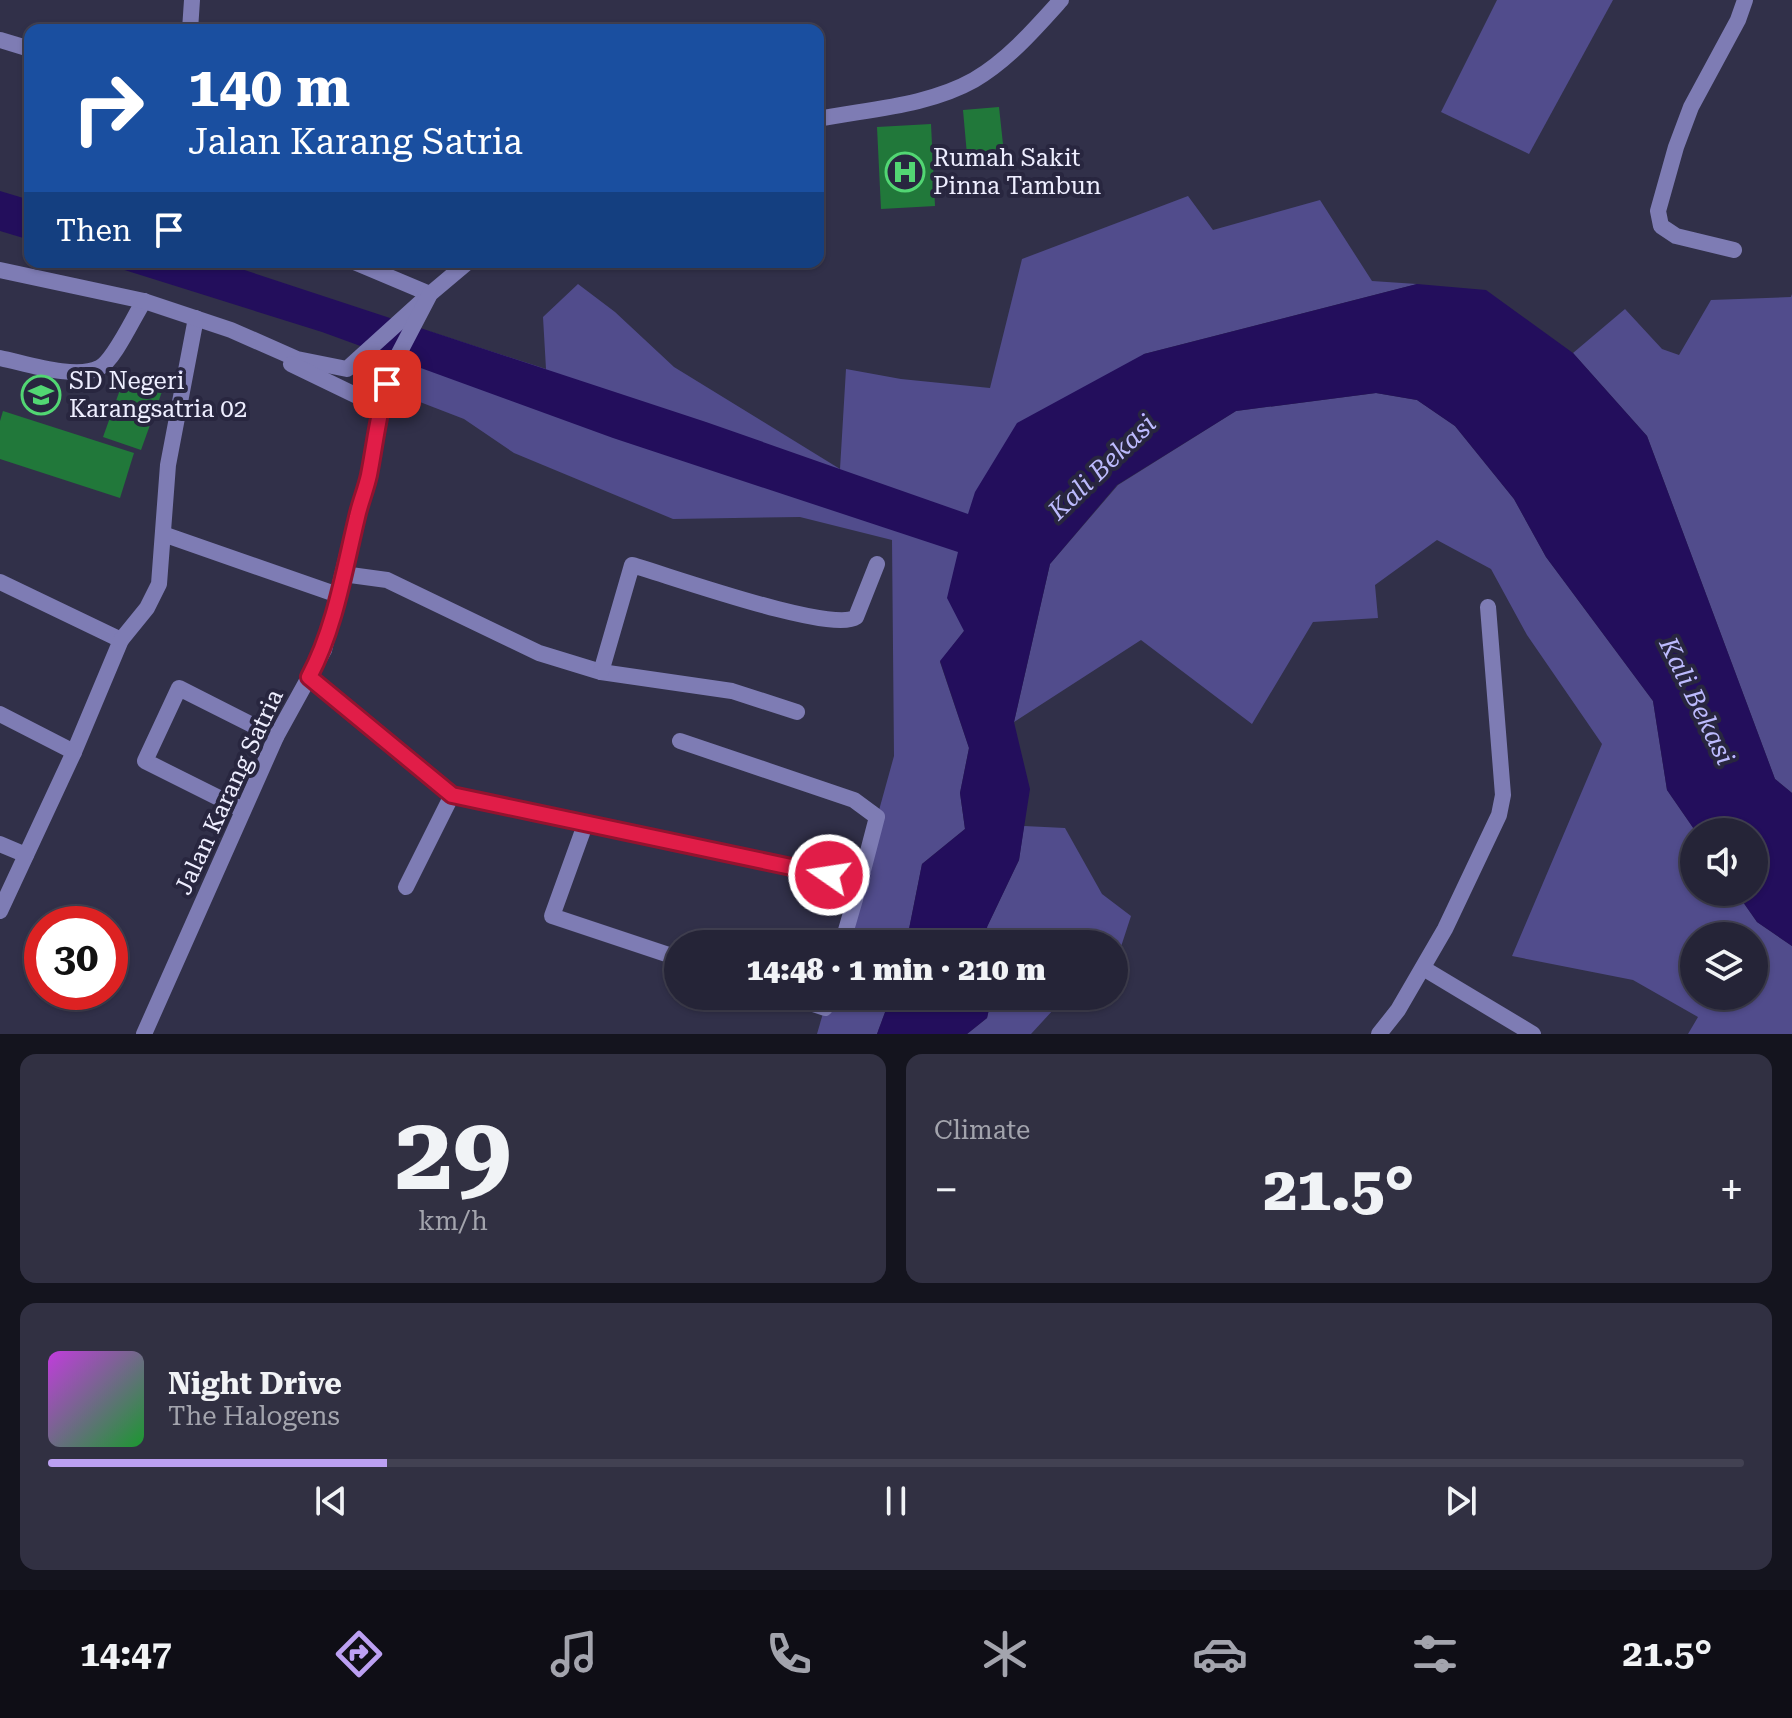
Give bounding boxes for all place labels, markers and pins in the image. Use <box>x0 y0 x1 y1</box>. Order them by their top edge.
place label: Rumah Sakit Pinna Tambun <box>933 144 1101 200</box>
hospital icon: Rumah Sakit Pinna Tambun <box>884 151 926 193</box>
pin <box>353 350 421 418</box>
place label: SD Negeri Karangsatria 02 <box>69 367 247 423</box>
school or university icon: SD Negeri Karangsatria 02 <box>20 374 62 416</box>

